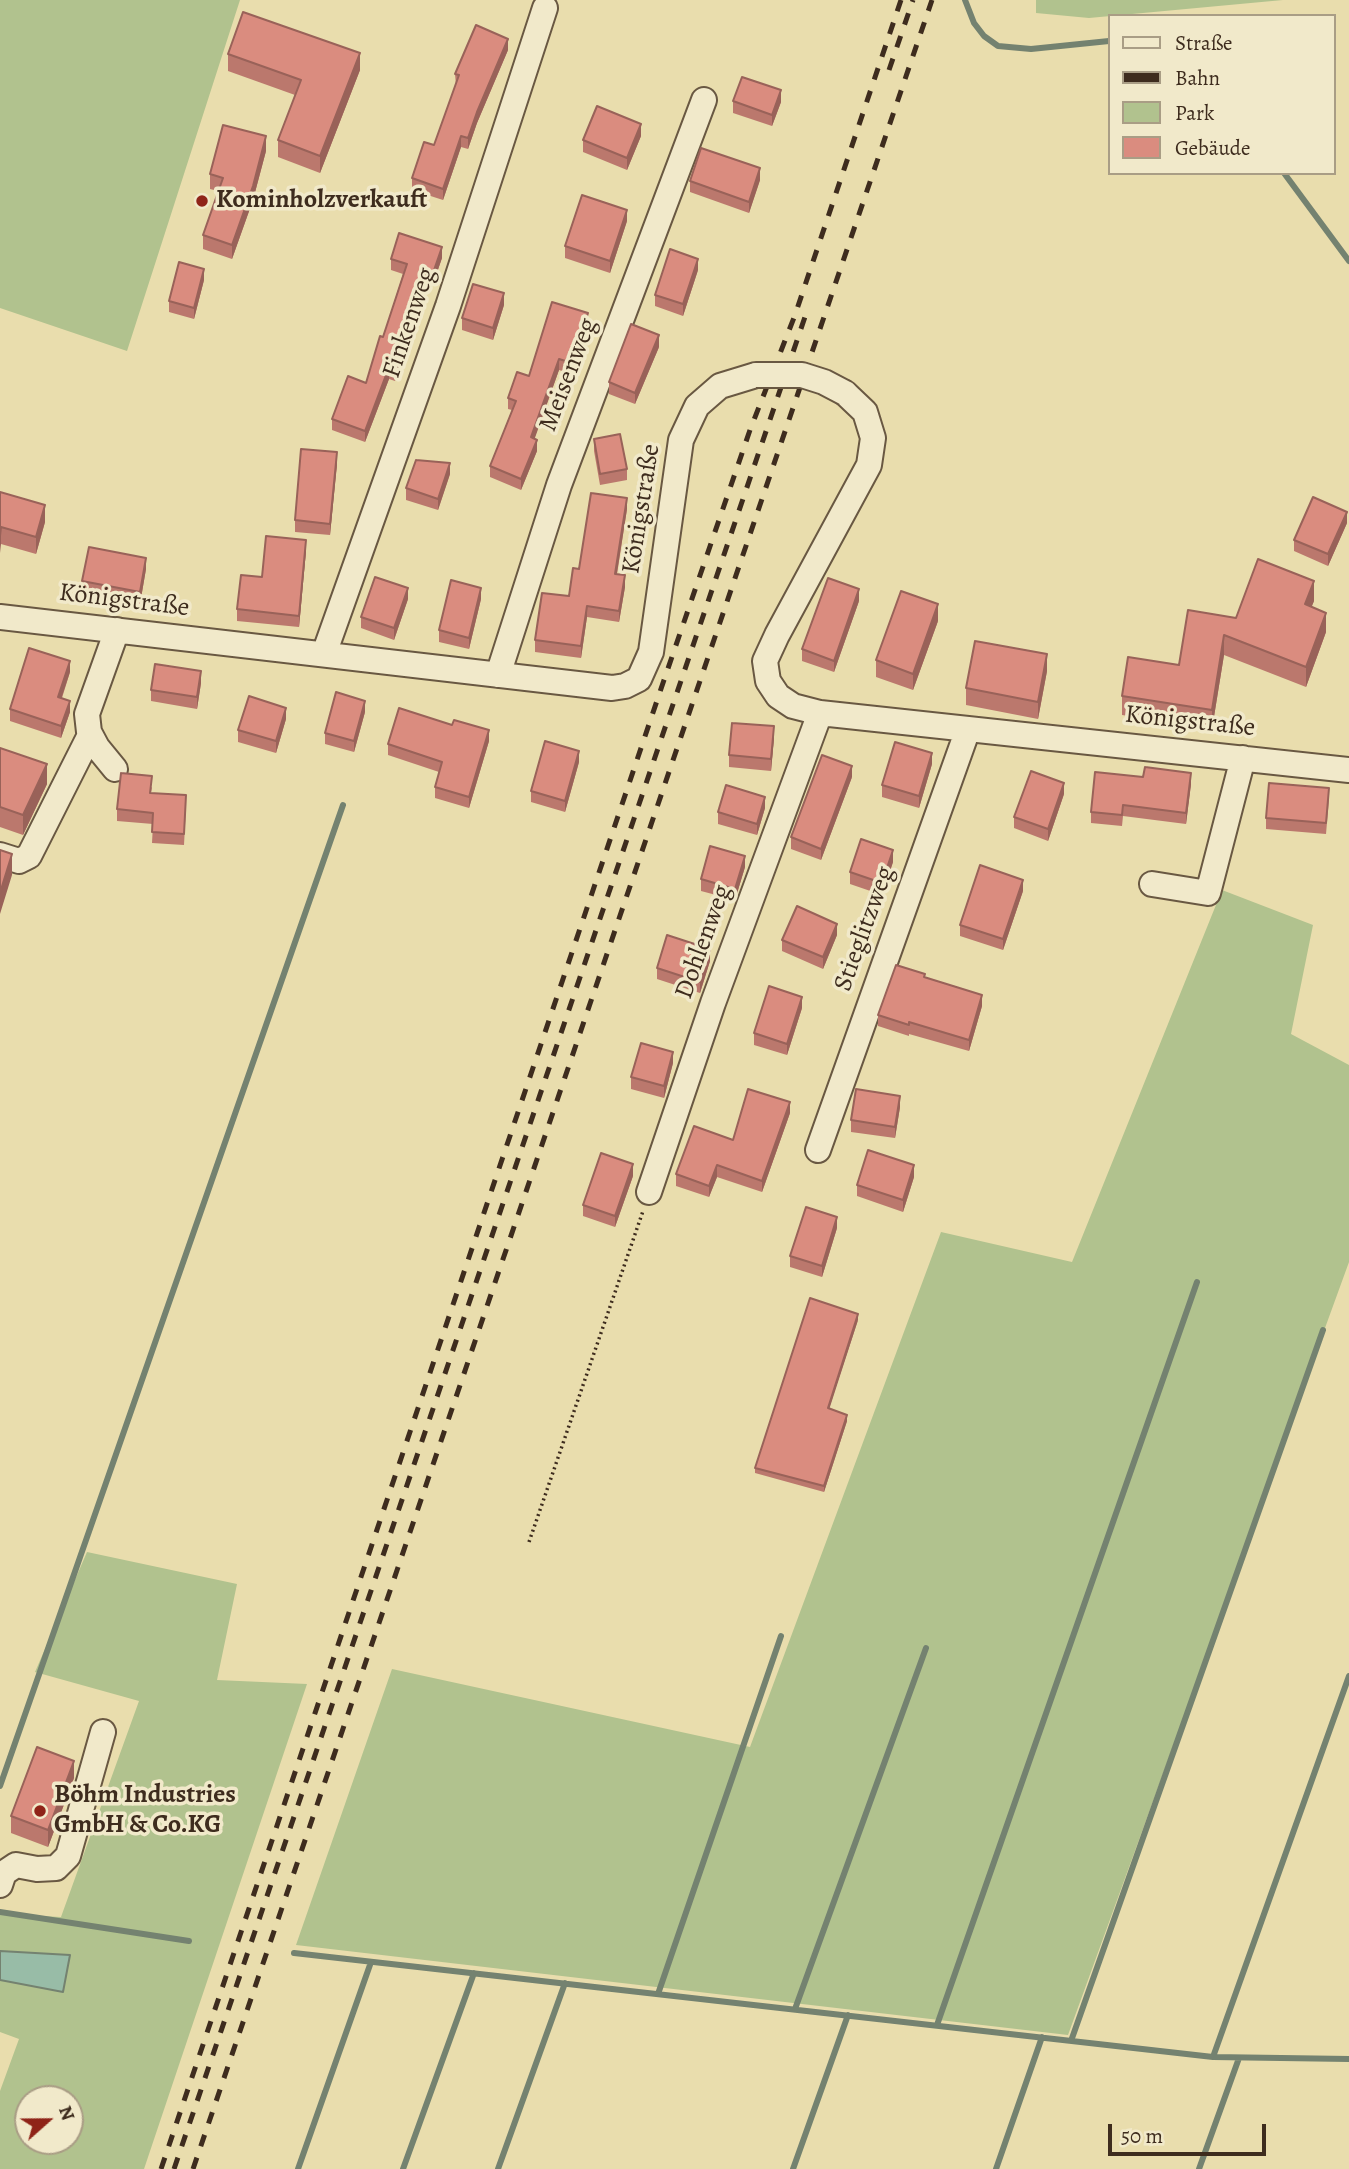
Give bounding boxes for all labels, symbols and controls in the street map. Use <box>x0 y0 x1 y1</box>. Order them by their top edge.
legend <box>1108 14 1335 175</box>
text: Straße <box>1175 29 1233 57</box>
text: Bahn <box>1175 64 1220 92</box>
text: Park <box>1175 99 1214 127</box>
text: Gebäude <box>1175 134 1251 162</box>
place label: Kominholzverkauft <box>216 185 427 217</box>
marker: Kominholzverkauft <box>194 193 210 209</box>
street label: Finkenweg <box>377 264 443 382</box>
street label: Meisenweg <box>533 314 605 436</box>
street label: Königstraße <box>616 442 668 576</box>
street label: Königstraße <box>57 578 191 624</box>
street label: Königstraße <box>1123 700 1257 744</box>
street label: Stieglitzweg <box>828 862 902 996</box>
street label: Dohlenweg <box>669 881 739 1003</box>
place label: Böhm Industries GmbH & Co.KG <box>54 1780 236 1842</box>
marker: Böhm Industries GmbH & Co.KG <box>32 1803 48 1819</box>
north arrow <box>14 2085 84 2155</box>
text: N <box>52 2102 81 2124</box>
scale bar <box>1111 2110 1268 2154</box>
text: 50 m <box>1121 2122 1163 2150</box>

